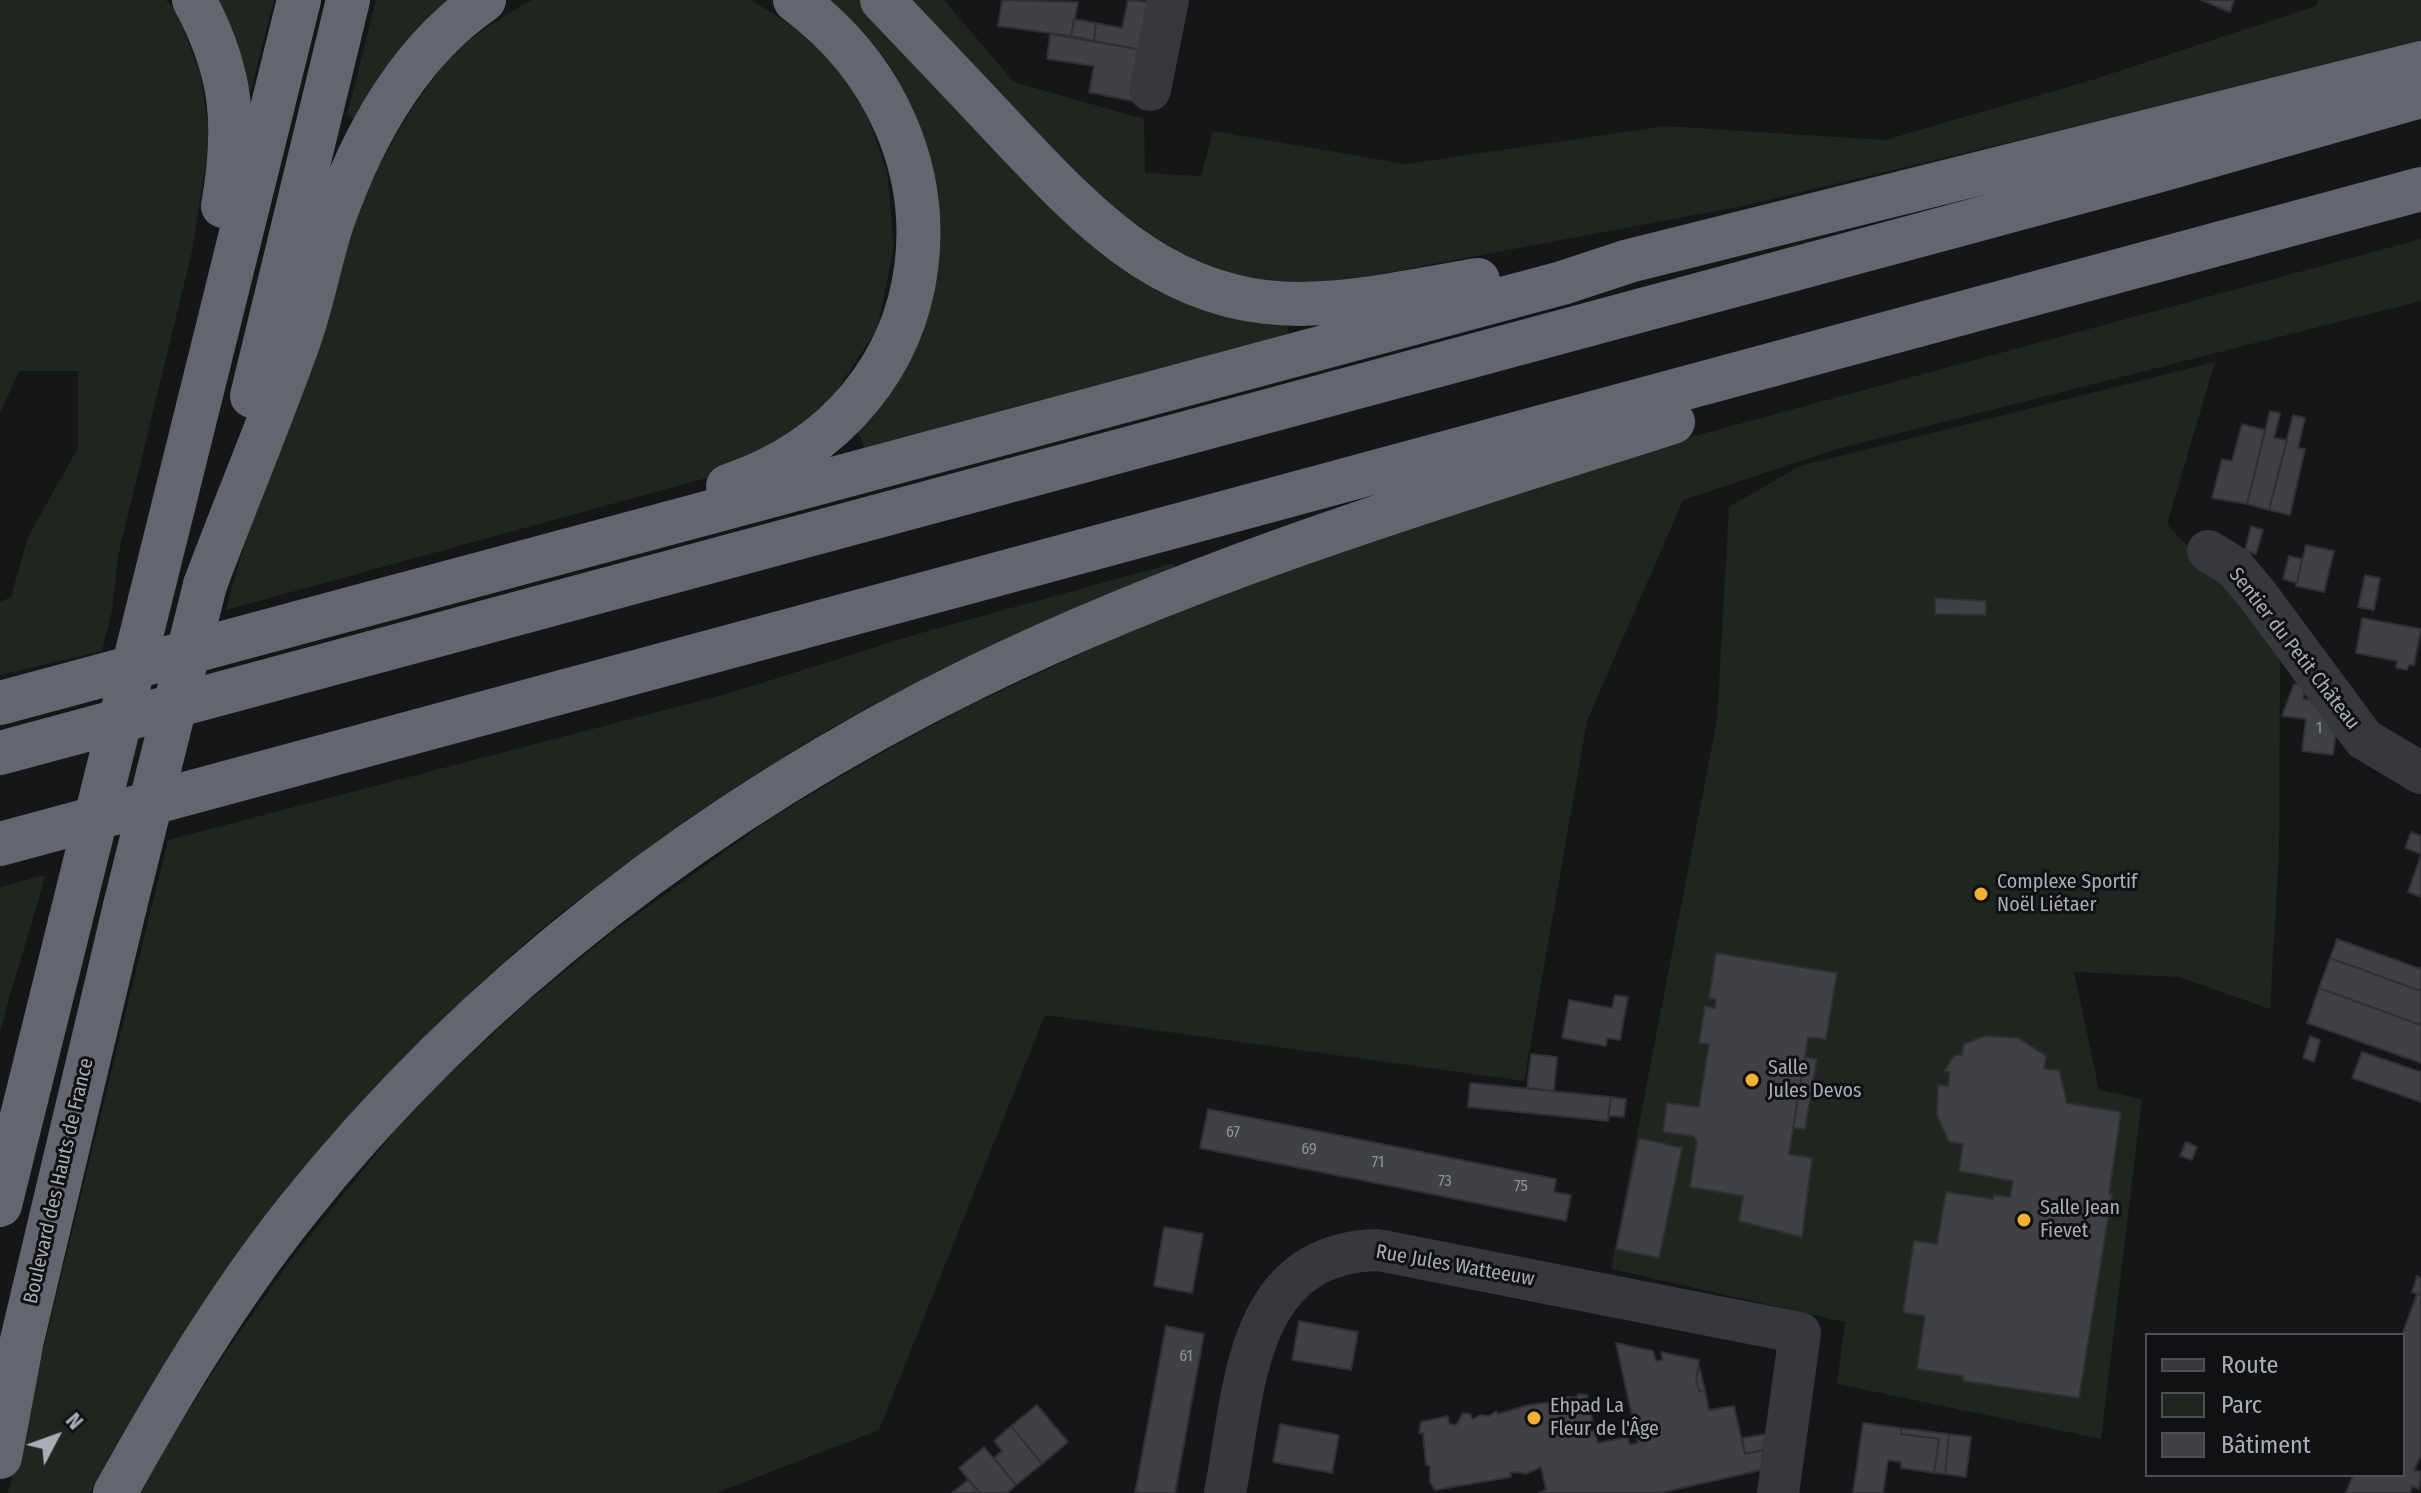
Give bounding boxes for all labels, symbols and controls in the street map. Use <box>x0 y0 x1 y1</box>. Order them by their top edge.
street label: Sentier du Petit Château <box>2223 563 2365 735</box>
house number: 1 <box>2316 719 2322 739</box>
place label: Complexe Sportif Noël Liétaer <box>1997 870 2137 917</box>
marker: Complexe Sportif Noël Liétaer <box>1972 885 1990 903</box>
street label: Boulevard des Hauts de France <box>19 1056 99 1306</box>
place label: Salle Jules Devos <box>1768 1056 1862 1103</box>
marker: Salle Jules Devos <box>1743 1071 1761 1089</box>
house number: 67 <box>1226 1123 1240 1143</box>
house number: 69 <box>1301 1140 1317 1160</box>
house number: 71 <box>1372 1153 1384 1173</box>
house number: 73 <box>1438 1172 1452 1192</box>
house number: 75 <box>1514 1177 1528 1197</box>
place label: Salle Jean Fievet <box>2040 1196 2120 1243</box>
marker: Salle Jean Fievet <box>2015 1211 2033 1229</box>
street label: Rue Jules Watteeuw <box>1374 1240 1536 1292</box>
legend <box>2145 1333 2405 1477</box>
house number: 61 <box>1179 1347 1193 1367</box>
text: Route <box>2221 1351 2278 1379</box>
text: Parc <box>2221 1391 2262 1419</box>
place label: Ehpad La Fleur de l'Âge <box>1550 1394 1659 1441</box>
north arrow <box>16 1397 96 1477</box>
text: N <box>60 1407 89 1435</box>
marker: Ehpad La Fleur de l'Âge <box>1525 1409 1543 1427</box>
text: Bâtiment <box>2221 1431 2311 1459</box>

